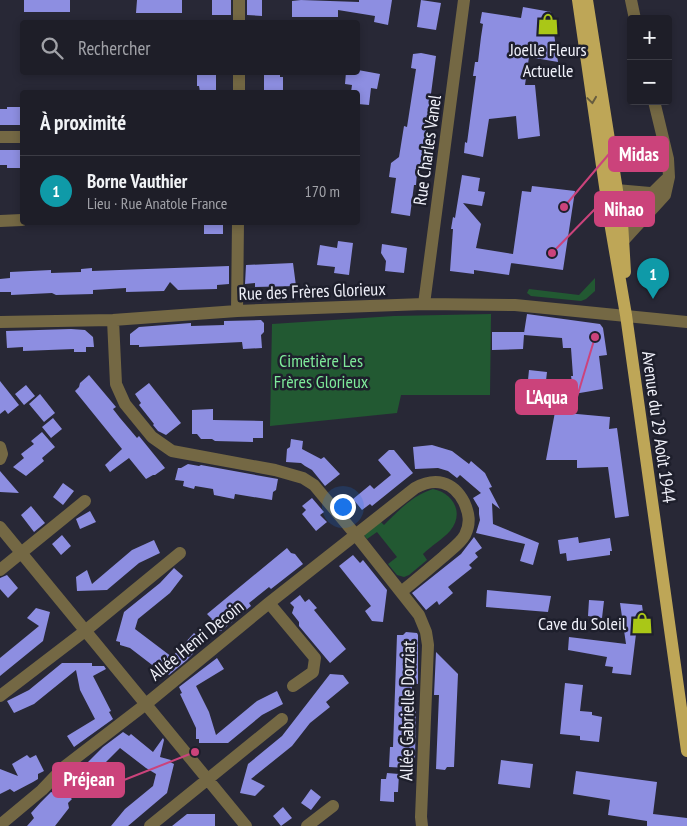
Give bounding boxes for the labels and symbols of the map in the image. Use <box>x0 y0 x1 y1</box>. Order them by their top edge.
shop icon: Joelle Fleurs Actuelle <box>535 11 561 37</box>
place label: Joelle Fleurs Actuelle <box>508 38 587 82</box>
street label: Rue Charles Vanel <box>408 92 446 207</box>
one-way arrow <box>587 96 597 105</box>
callout: Midas <box>609 137 668 171</box>
text: Midas <box>619 142 659 166</box>
callout: Nihao <box>595 192 654 226</box>
text: Nihao <box>604 197 644 221</box>
pin: 1 <box>637 258 669 299</box>
street label: Rue des Frères Glorieux <box>238 277 387 305</box>
park label: Cimetière Les Frères Glorieux <box>274 349 369 393</box>
street label: Avenue du 29 Août 1944 <box>637 349 681 505</box>
callout: L'Aqua <box>516 380 577 414</box>
text: L'Aqua <box>526 385 568 409</box>
your location <box>330 494 356 520</box>
street label: Allée Henri Decoin <box>144 595 248 685</box>
shop icon: Cave du Soleil <box>629 610 655 636</box>
place label: Cave du Soleil <box>538 612 627 635</box>
street label: Allée Gabrielle Dorziat <box>394 641 420 781</box>
callout: Préjean <box>53 763 124 797</box>
text: Préjean <box>63 767 115 791</box>

